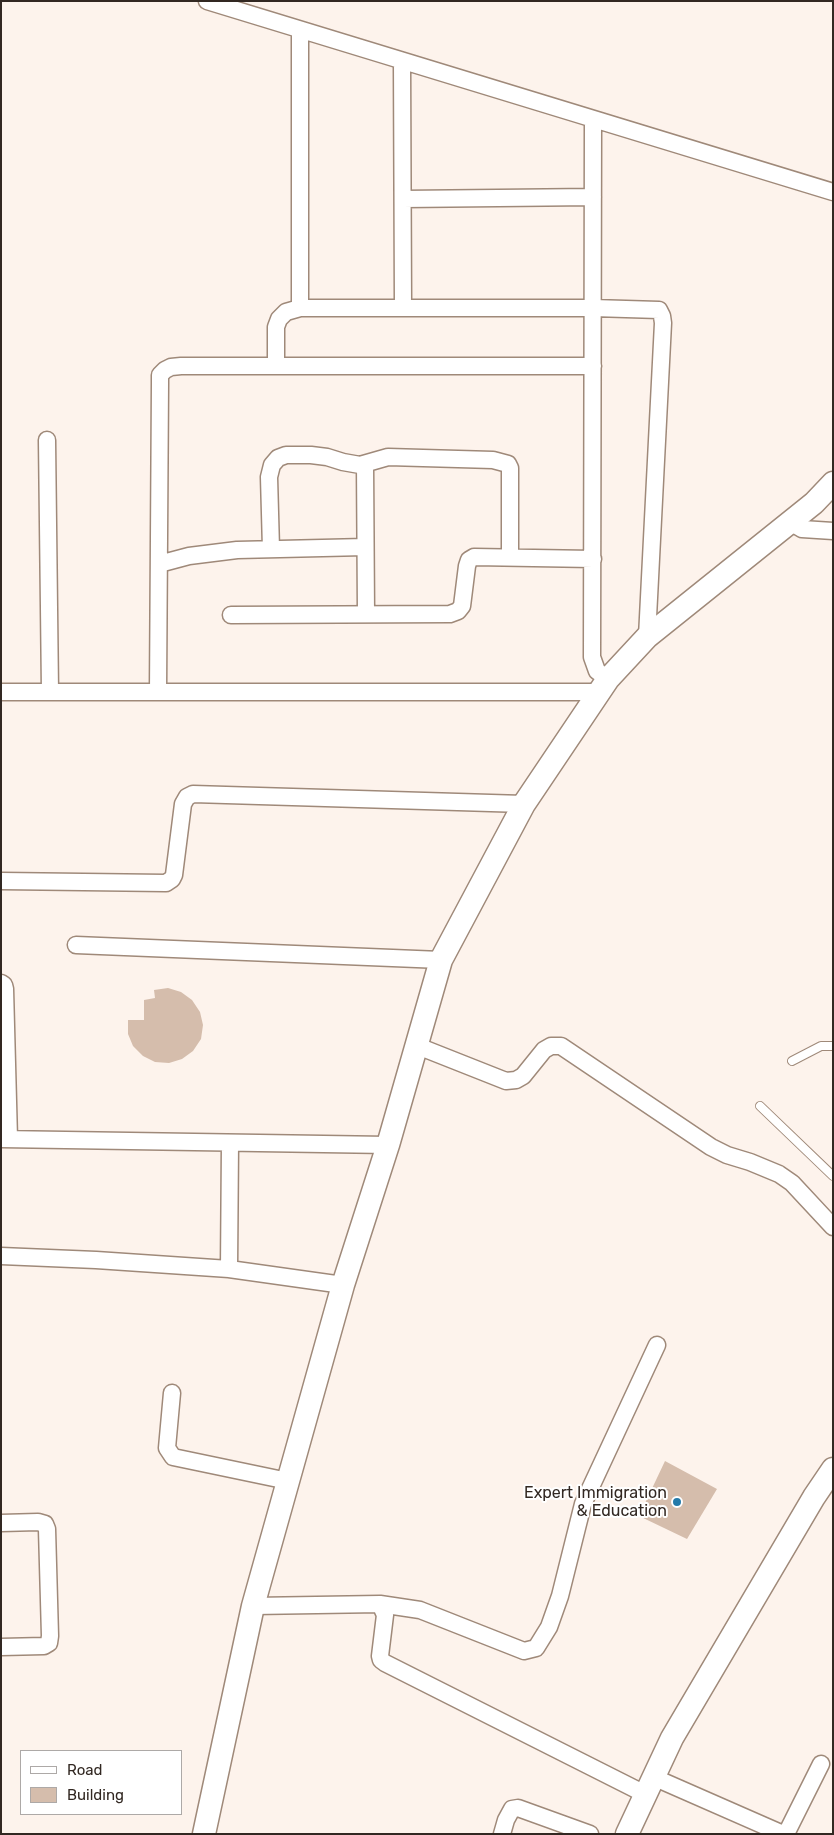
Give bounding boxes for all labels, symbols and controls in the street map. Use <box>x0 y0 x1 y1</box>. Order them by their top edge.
place label: Expert Immigration & Education <box>524 1483 667 1521</box>
marker: Expert Immigration & Education <box>671 1496 683 1508</box>
legend <box>20 1750 182 1815</box>
text: Road <box>67 1761 103 1779</box>
text: Building <box>67 1786 124 1804</box>

